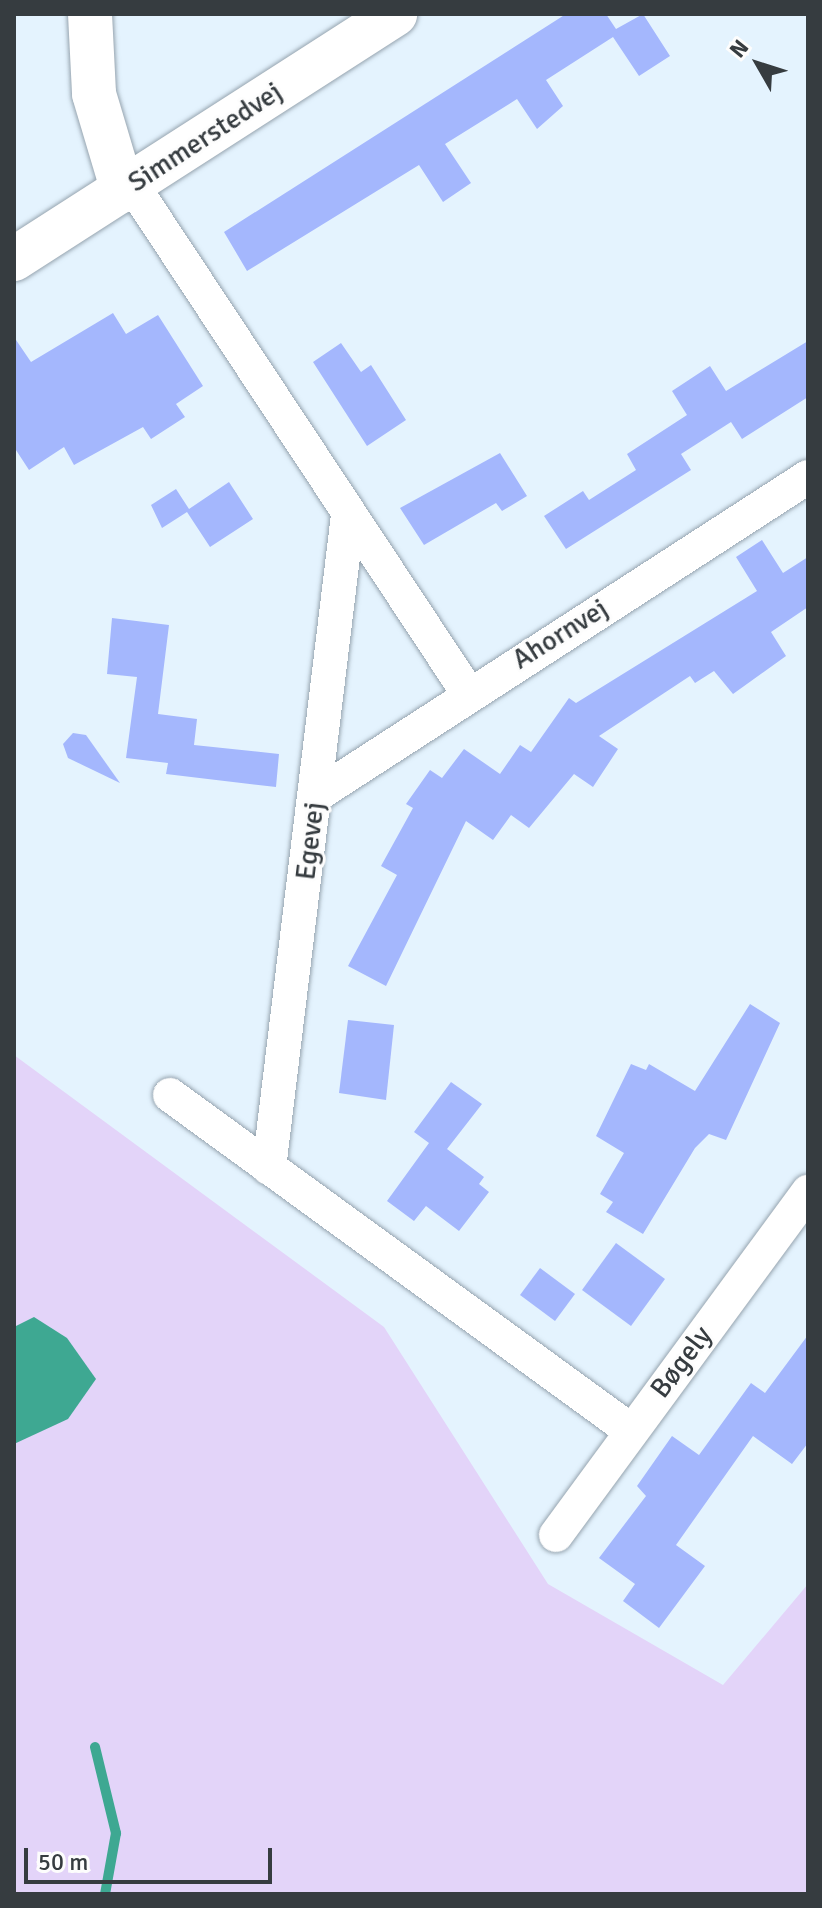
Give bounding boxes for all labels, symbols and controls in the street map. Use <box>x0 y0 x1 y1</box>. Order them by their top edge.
north arrow <box>718 24 798 104</box>
text: N <box>724 34 754 63</box>
street label: Simmerstedvej <box>122 75 288 199</box>
street label: Ahornvej <box>506 592 614 676</box>
street label: Egevej <box>289 800 331 882</box>
street label: Bøgely <box>643 1319 719 1405</box>
scale bar <box>28 1832 276 1882</box>
text: 50 m <box>38 1847 88 1877</box>

